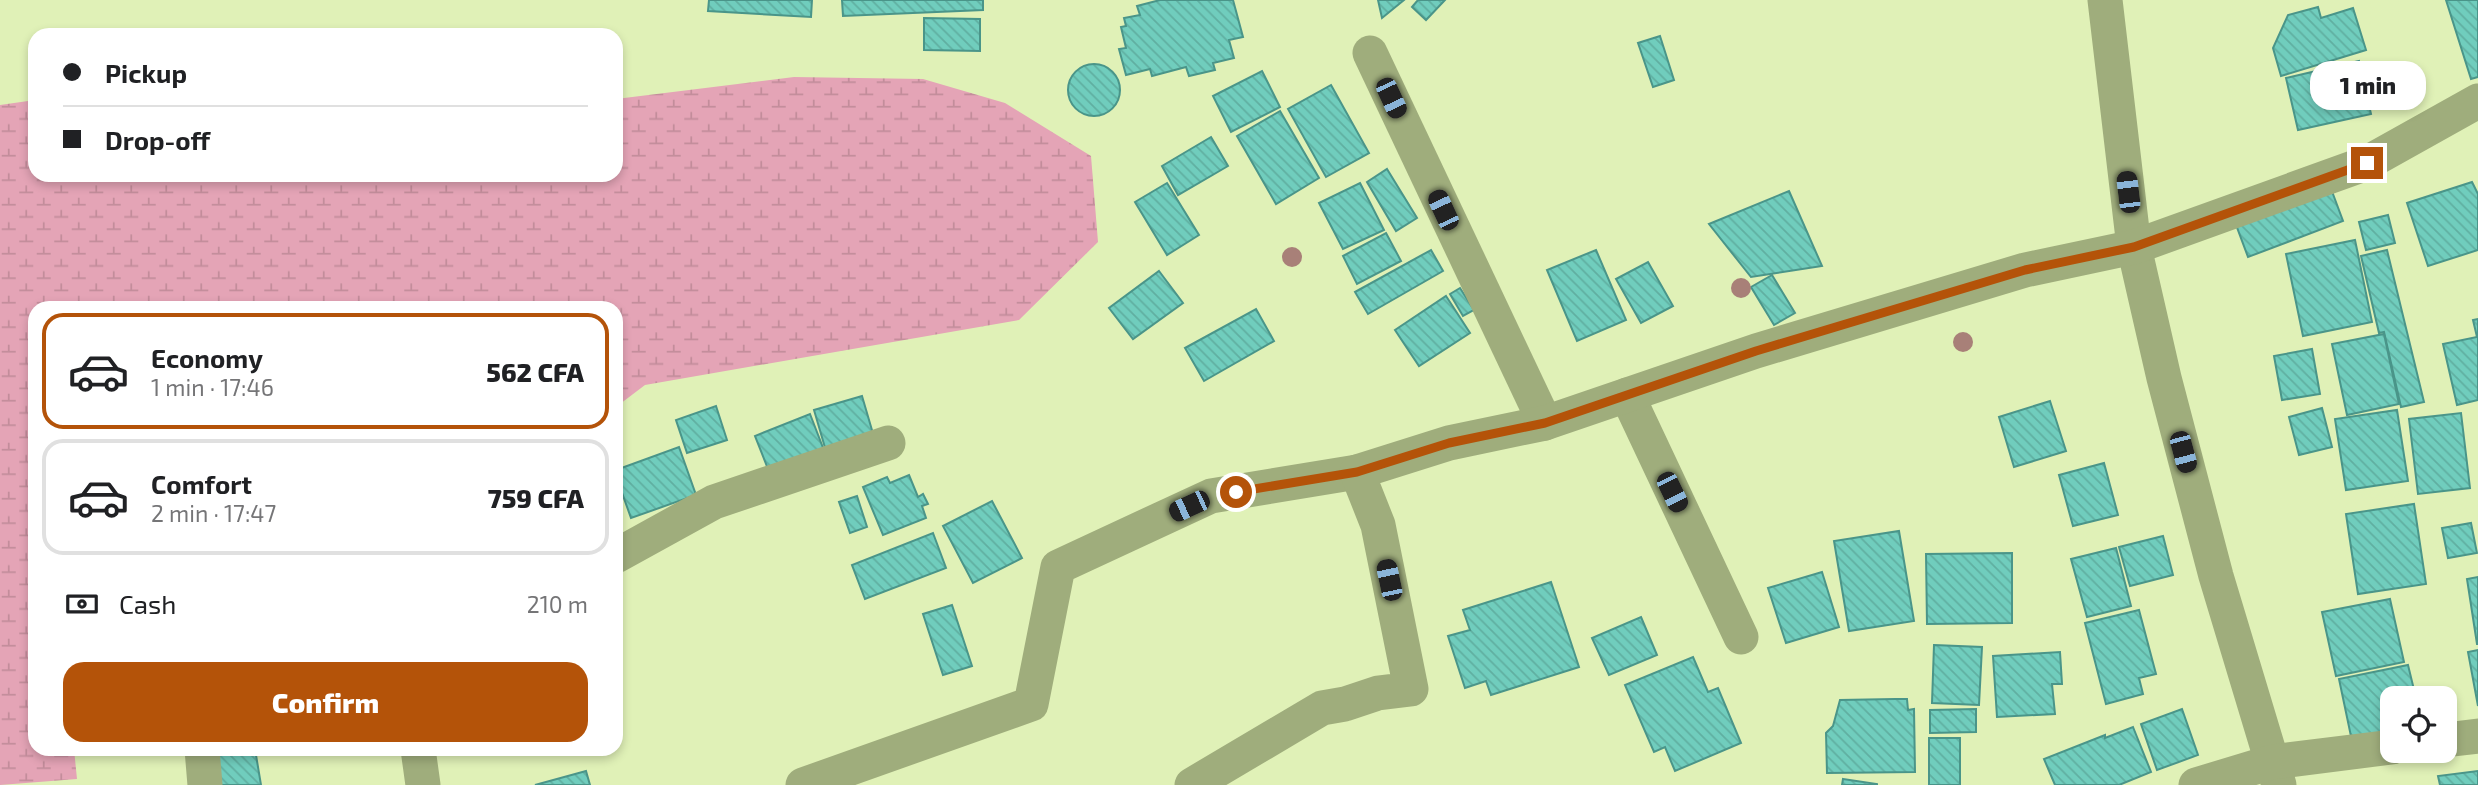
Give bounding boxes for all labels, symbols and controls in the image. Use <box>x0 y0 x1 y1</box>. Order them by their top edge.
text: Pickup <box>105 57 187 88</box>
callout: 1 min <box>2309 61 2425 110</box>
text: 1 min <box>2340 71 2396 99</box>
car <box>1373 75 1410 121</box>
text: Drop-off <box>105 124 210 155</box>
route end <box>2351 147 2383 179</box>
car <box>2116 170 2141 214</box>
car <box>1425 187 1462 233</box>
icon: car <box>67 340 130 403</box>
text: Economy <box>151 342 263 373</box>
text: 562 CFA <box>486 356 584 387</box>
text: 1 min · 17:46 <box>151 373 274 401</box>
car <box>2168 429 2199 475</box>
icon: car <box>67 466 130 529</box>
text: Comfort <box>151 468 252 499</box>
car <box>1654 469 1691 515</box>
route start <box>1220 476 1252 508</box>
text: 759 CFA <box>488 482 584 513</box>
car <box>1166 488 1213 524</box>
text: 2 min · 17:47 <box>151 499 276 527</box>
car <box>1375 557 1404 603</box>
icon: cash <box>63 585 101 623</box>
text: Cash <box>119 588 176 619</box>
text: 210 m <box>527 590 588 618</box>
button: Confirm <box>63 662 588 742</box>
map controls <box>2380 686 2457 763</box>
button: locate <box>2380 686 2457 763</box>

